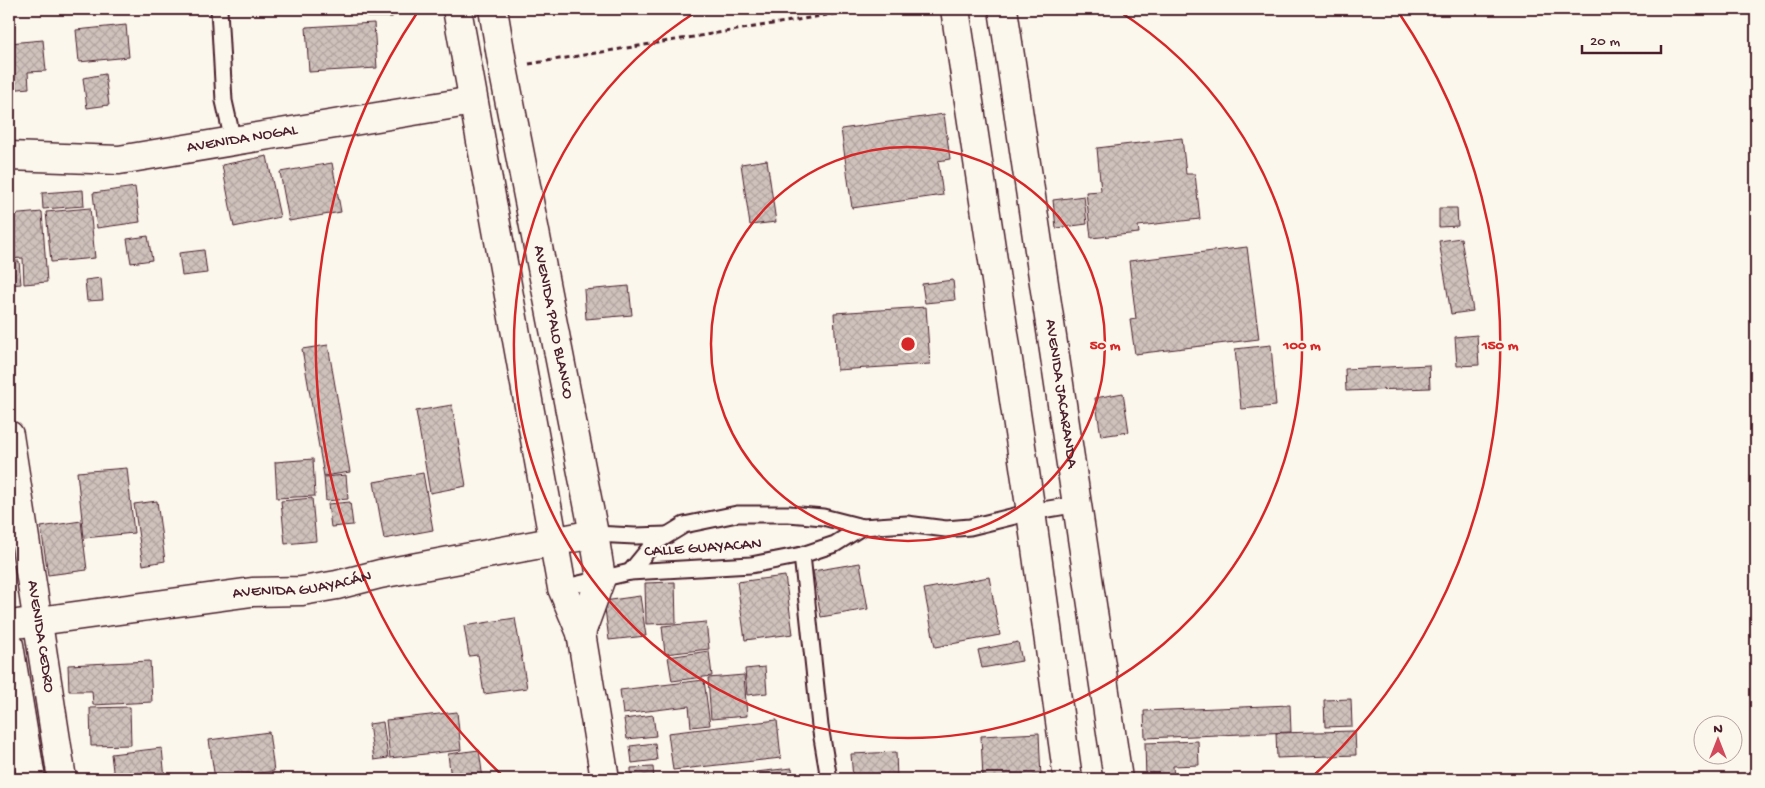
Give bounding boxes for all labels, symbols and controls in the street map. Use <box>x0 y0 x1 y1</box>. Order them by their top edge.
scale bar <box>1582 22 1661 54</box>
text: 20 m <box>1590 33 1620 51</box>
street label: AVENIDA NOGAL <box>186 121 300 158</box>
street label: AVENIDA PALO BLANCO <box>528 244 577 401</box>
street label: AVENIDA JACARANDA <box>1040 318 1081 471</box>
centre of rings <box>899 335 917 353</box>
text: 50 m <box>1090 337 1121 355</box>
text: 100 m <box>1282 337 1321 355</box>
text: 150 m <box>1481 337 1519 355</box>
street label: CALLE GUAYACAN <box>644 535 762 563</box>
street label: AVENIDA GUAYACÁN <box>231 567 374 604</box>
street label: AVENIDA CEDRO <box>22 579 58 694</box>
north arrow <box>1692 716 1742 766</box>
text: N <box>1713 721 1723 738</box>

